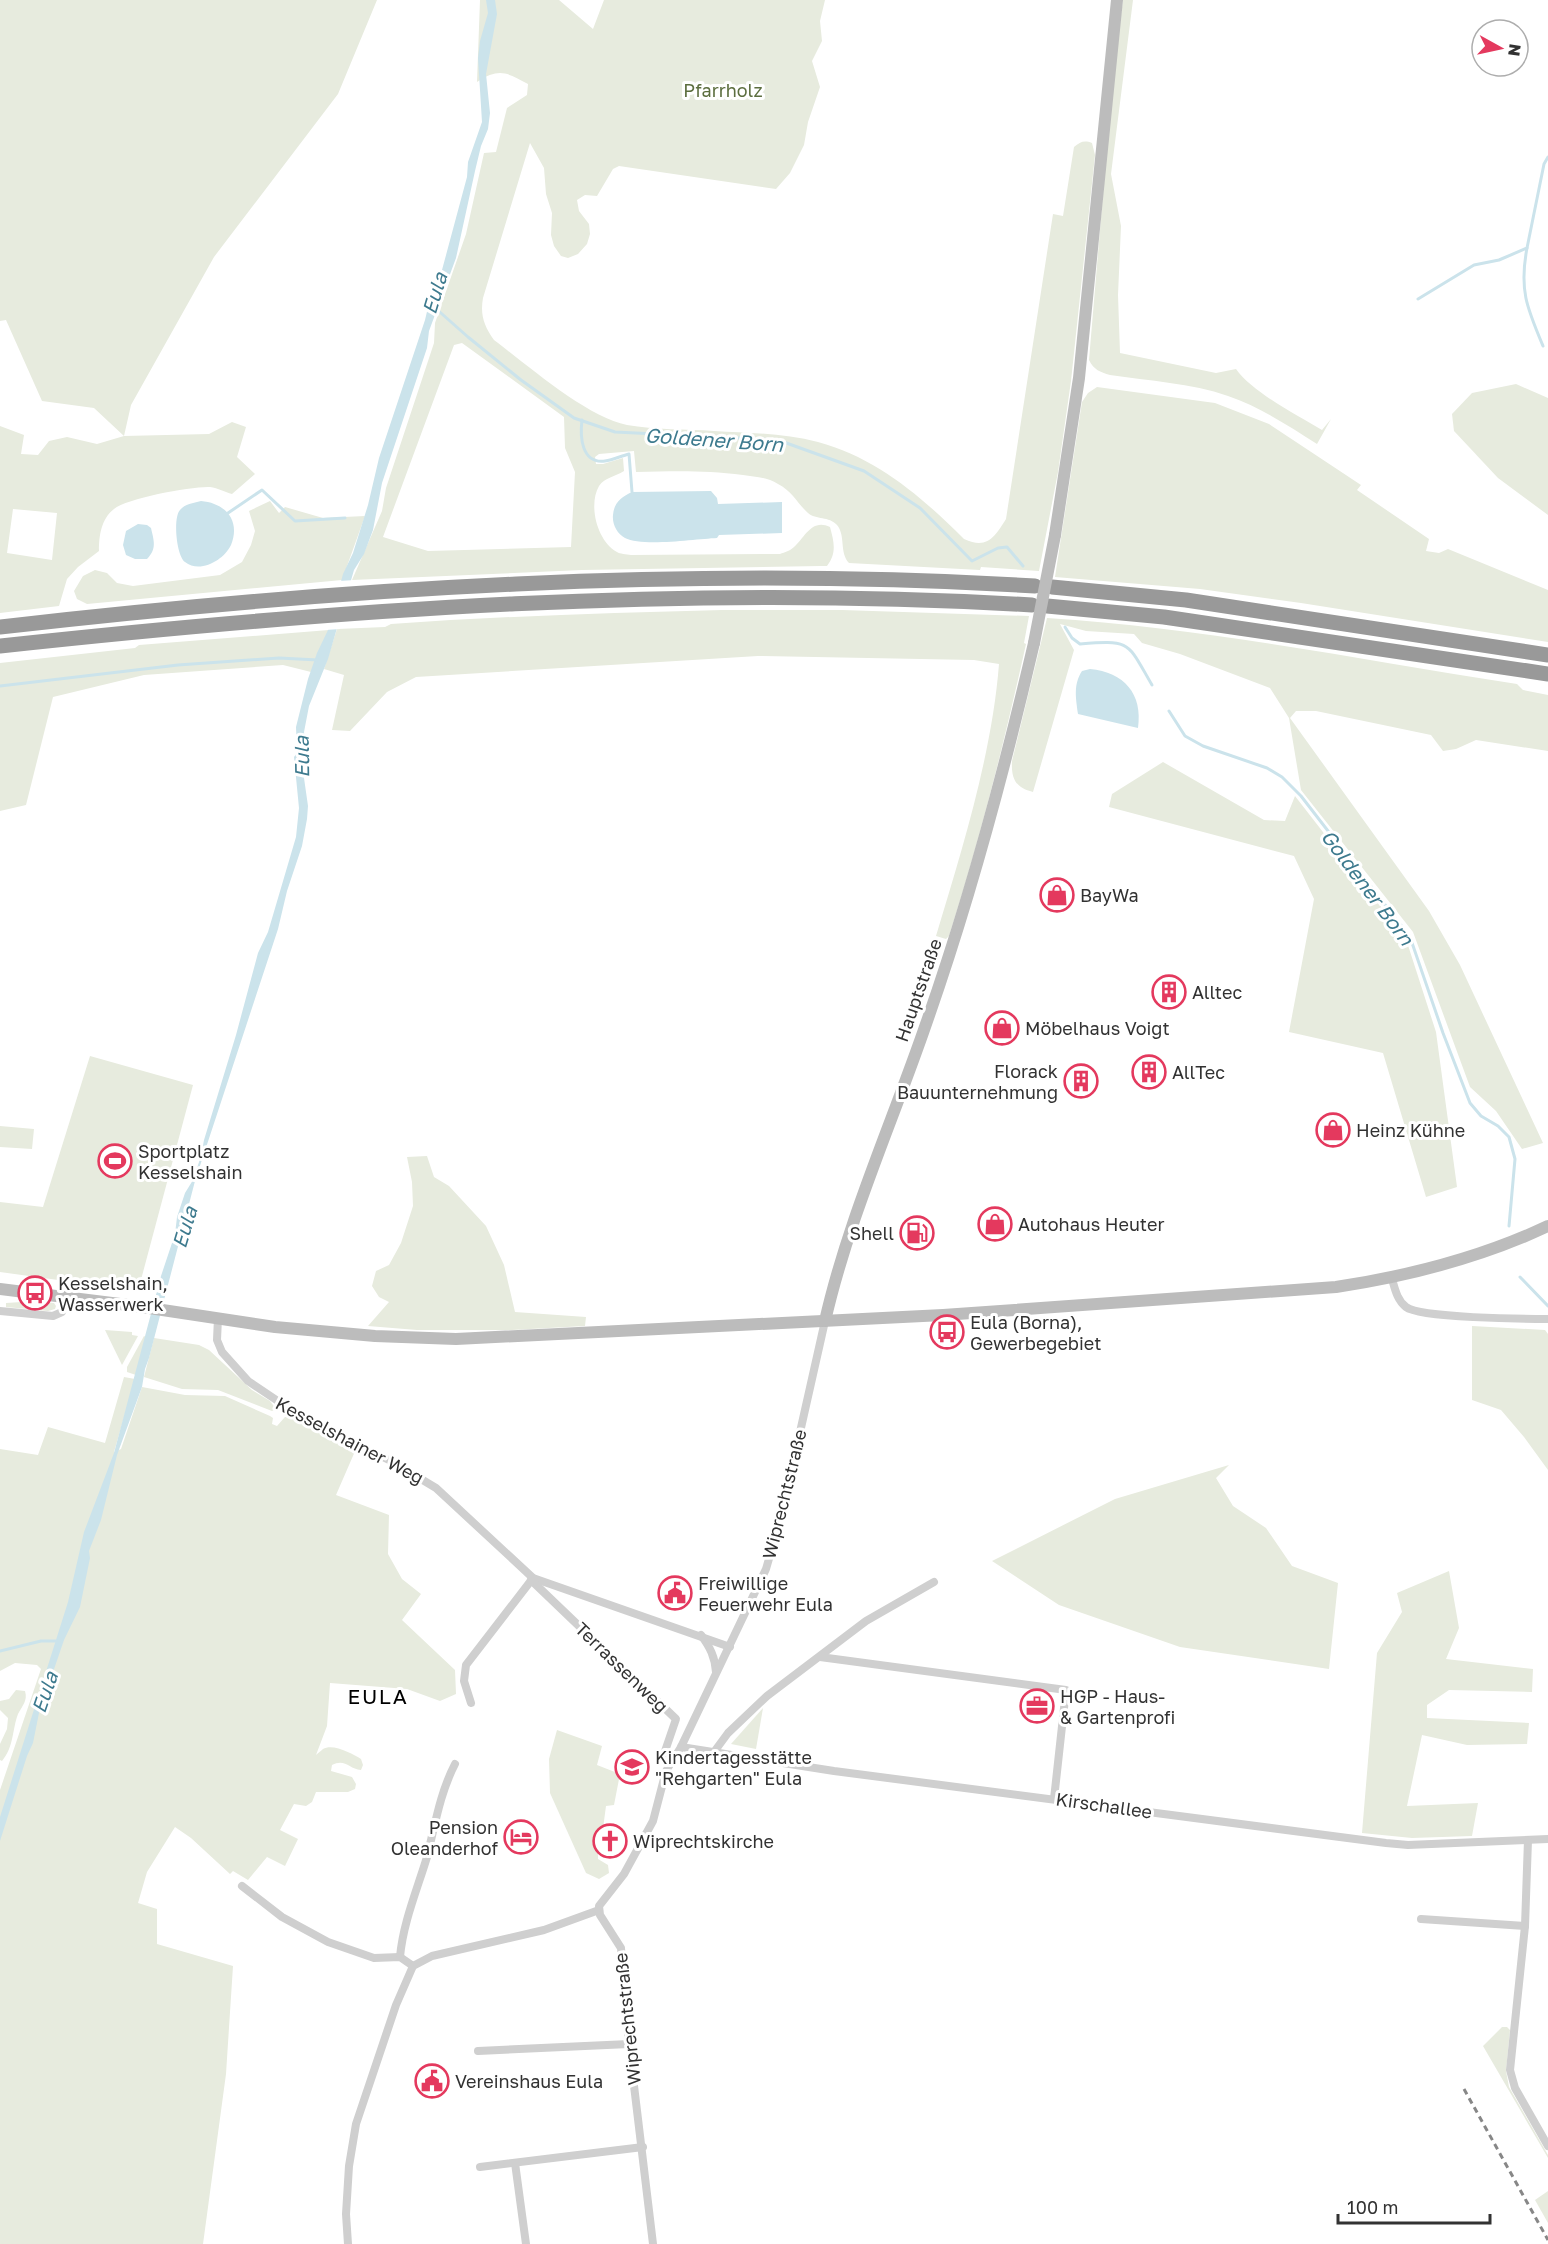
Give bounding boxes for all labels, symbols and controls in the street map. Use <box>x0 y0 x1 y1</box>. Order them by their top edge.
north arrow <box>1470 18 1530 78</box>
text: N <box>1504 43 1526 58</box>
park label: Pfarrholz <box>683 79 763 101</box>
water label: Eula <box>416 269 452 317</box>
water label: Goldener Born <box>644 422 785 456</box>
water label: Eula <box>289 735 313 778</box>
water label: Goldener Born <box>1317 825 1420 950</box>
shop icon: BayWa <box>1039 877 1075 913</box>
place label: BayWa <box>1080 884 1139 906</box>
street label: Hauptstraße <box>890 936 946 1044</box>
building icon: Alltec <box>1151 974 1187 1010</box>
place label: Alltec <box>1192 981 1242 1003</box>
shop icon: Möbelhaus Voigt <box>984 1010 1020 1046</box>
place label: Möbelhaus Voigt <box>1025 1017 1170 1039</box>
building icon: AllTec <box>1131 1054 1167 1090</box>
place label: Florack Bauunternehmung <box>897 1060 1058 1103</box>
place label: AllTec <box>1172 1061 1225 1083</box>
building icon: Florack Bauunternehmung <box>1063 1063 1099 1099</box>
shop icon: Heinz Kühne <box>1315 1112 1351 1148</box>
place label: Heinz Kühne <box>1356 1119 1465 1141</box>
place label: Sportplatz Kesselshain <box>138 1140 242 1183</box>
sports icon: Sportplatz Kesselshain <box>97 1143 133 1179</box>
water label: Eula <box>166 1203 202 1251</box>
shop icon: Autohaus Heuter <box>977 1206 1013 1242</box>
place label: Autohaus Heuter <box>1018 1213 1164 1235</box>
fuel station icon: Shell <box>899 1215 935 1251</box>
place label: Shell <box>849 1222 894 1244</box>
place label: Kesselshain, Wasserwerk <box>58 1272 168 1315</box>
bus stop icon: Kesselshain, Wasserwerk <box>17 1275 53 1311</box>
place label: Eula (Borna), Gewerbegebiet <box>970 1311 1101 1354</box>
bus stop icon: Eula (Borna), Gewerbegebiet <box>929 1314 965 1350</box>
street label: Kesselshainer Weg <box>272 1392 428 1488</box>
street label: Wiprechtstraße <box>757 1427 811 1561</box>
place label: Freiwillige Feuerwehr Eula <box>698 1572 833 1615</box>
public building icon: Freiwillige Feuerwehr Eula <box>657 1575 693 1611</box>
street label: Terrassenweg <box>571 1617 673 1717</box>
water label: Eula <box>26 1668 62 1716</box>
district label: EULA <box>348 1683 408 1709</box>
place label: HGP - Haus- & Gartenprofi <box>1060 1685 1175 1728</box>
office icon: HGP - Haus- & Gartenprofi <box>1019 1688 1055 1724</box>
place label: Kindertagesstätte "Rehgarten" Eula <box>655 1746 812 1789</box>
school or university icon: Kindertagesstätte "Rehgarten" Eula <box>614 1749 650 1785</box>
street label: Kirschallee <box>1054 1787 1154 1823</box>
place label: Pension Oleanderhof <box>391 1816 498 1859</box>
hotel icon: Pension Oleanderhof <box>503 1819 539 1855</box>
church icon: Wiprechtskirche <box>592 1823 628 1859</box>
place label: Wiprechtskirche <box>633 1830 774 1852</box>
street label: Wiprechtstraße <box>609 1952 645 2086</box>
public building icon: Vereinshaus Eula <box>414 2063 450 2099</box>
place label: Vereinshaus Eula <box>455 2070 603 2092</box>
scale bar <box>1338 2187 1490 2225</box>
text: 100 m <box>1347 2196 1398 2218</box>

